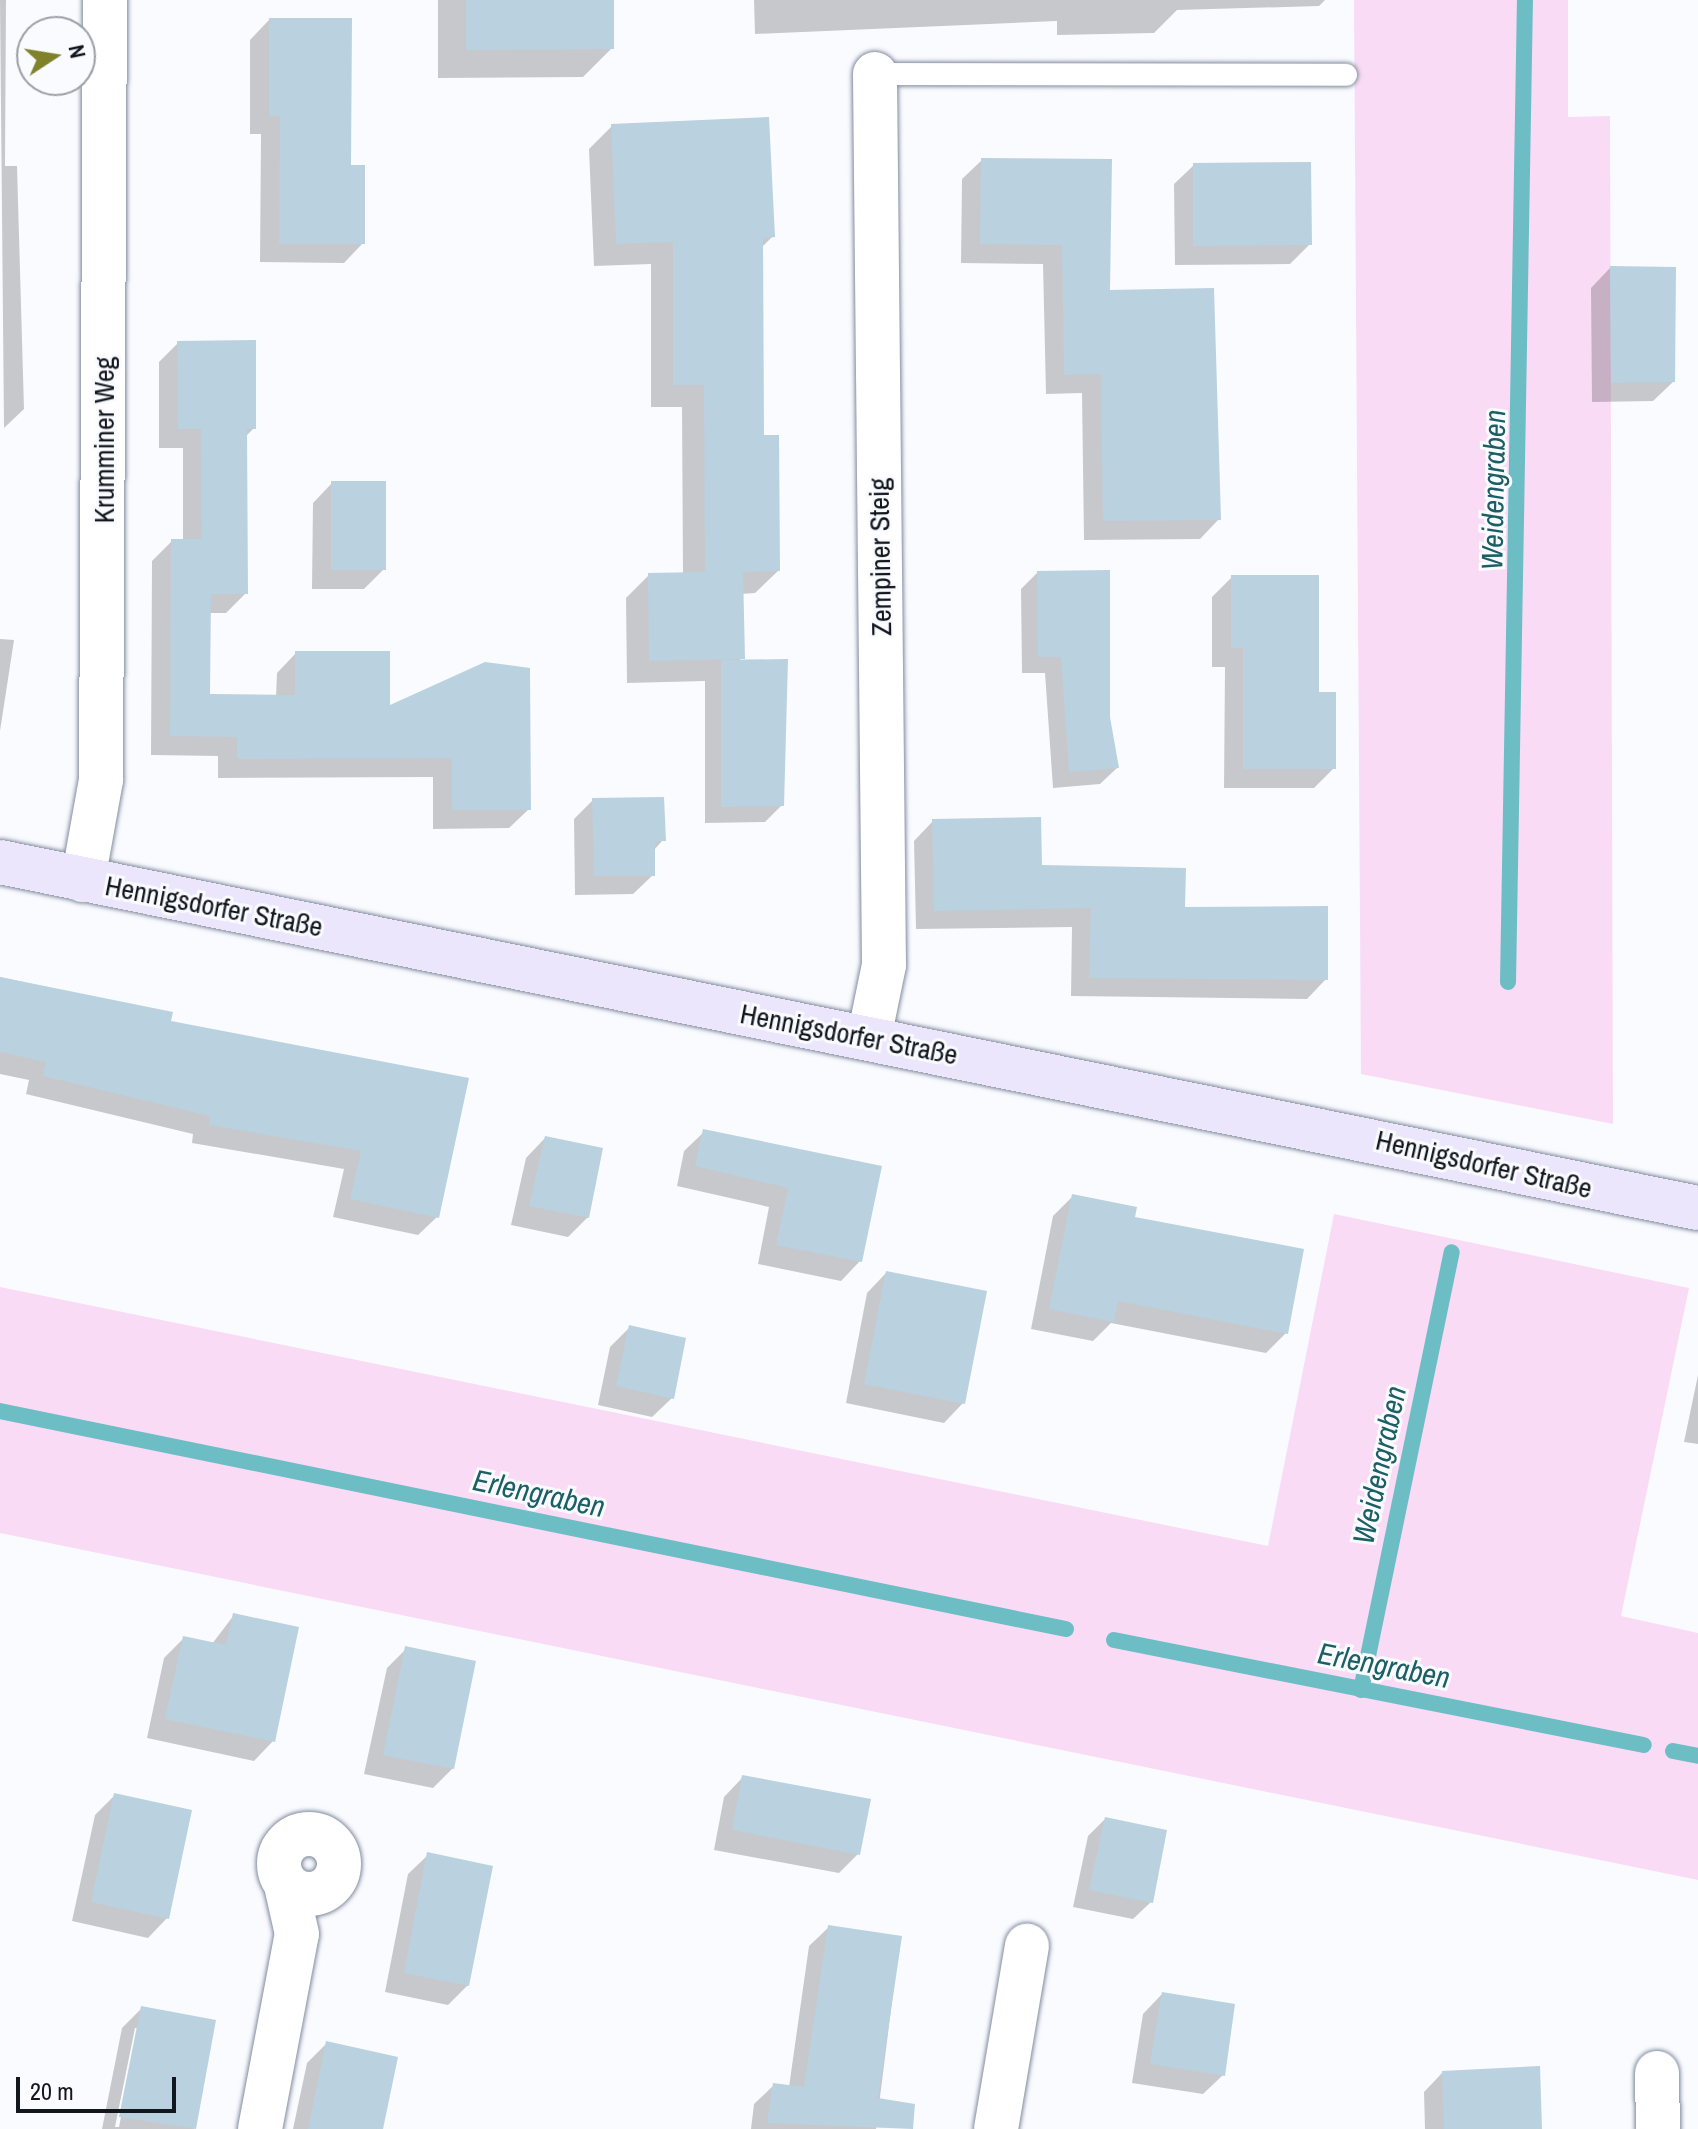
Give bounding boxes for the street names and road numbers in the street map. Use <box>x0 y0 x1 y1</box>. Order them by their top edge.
street label: Krumminer Weg <box>87 357 121 523</box>
street label: Zempiner Steig <box>862 478 898 636</box>
street label: Hennigsdorfer Straße <box>102 868 326 944</box>
street label: Hennigsdorfer Straße <box>737 996 961 1072</box>
street label: Hennigsdorfer Straße <box>1373 1123 1595 1205</box>

